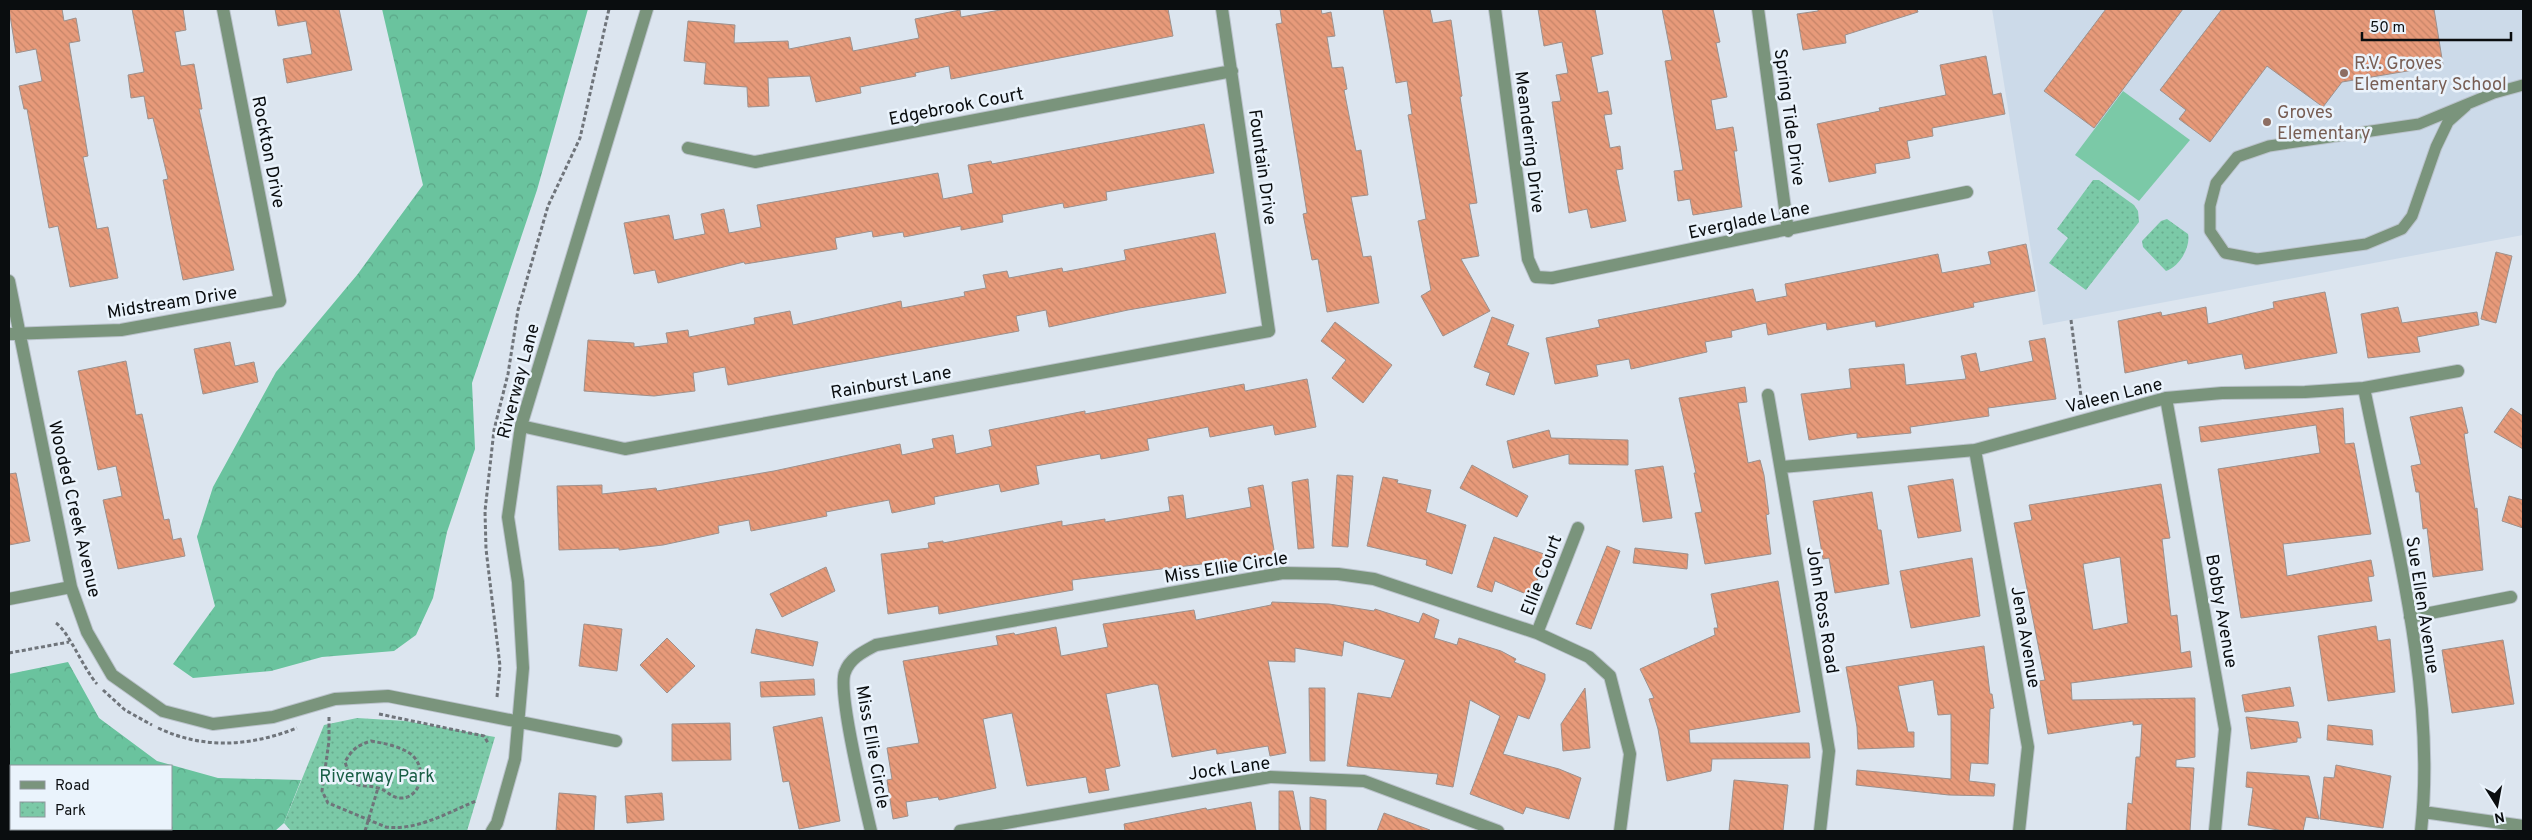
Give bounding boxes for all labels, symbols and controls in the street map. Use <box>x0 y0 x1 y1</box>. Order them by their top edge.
scale bar <box>2362 10 2511 42</box>
text: 50 m <box>2370 19 2405 38</box>
street label: Spring Tide Drive <box>1768 47 1810 187</box>
place label: R.V. Groves Elementary School <box>2354 53 2507 97</box>
marker: R.V. Groves Elementary School <box>2338 67 2350 79</box>
street label: Meandering Drive <box>1508 70 1549 215</box>
street label: Edgebrook Court <box>887 83 1026 132</box>
street label: Rockton Drive <box>245 94 290 210</box>
place label: Groves Elementary <box>2277 102 2371 146</box>
street label: Fountain Drive <box>1242 108 1281 227</box>
marker: Groves Elementary <box>2261 116 2273 128</box>
street label: Everglade Lane <box>1686 197 1812 246</box>
street label: Midstream Drive <box>106 282 239 325</box>
street label: Riverway Lane <box>493 321 546 441</box>
street label: Rainburst Lane <box>829 362 953 405</box>
street label: Valeen Lane <box>2064 373 2165 420</box>
street label: Wooded Creek Avenue <box>42 419 105 600</box>
street label: Ellie Court <box>1516 532 1568 619</box>
street label: Sue Ellen Avenue <box>2399 535 2444 676</box>
street label: John Ross Road <box>1800 545 1843 676</box>
street label: Miss Ellie Circle <box>1163 547 1290 590</box>
street label: Bobby Avenue <box>2199 552 2242 670</box>
street label: Jena Avenue <box>2004 585 2045 690</box>
street label: Miss Ellie Circle <box>849 684 894 811</box>
street label: Jock Lane <box>1187 752 1272 787</box>
legend <box>10 765 172 830</box>
park label: Riverway Park <box>319 766 435 789</box>
text: Road <box>55 777 90 796</box>
north arrow <box>2472 780 2522 830</box>
text: Park <box>55 802 86 821</box>
text: N <box>2493 807 2506 826</box>

